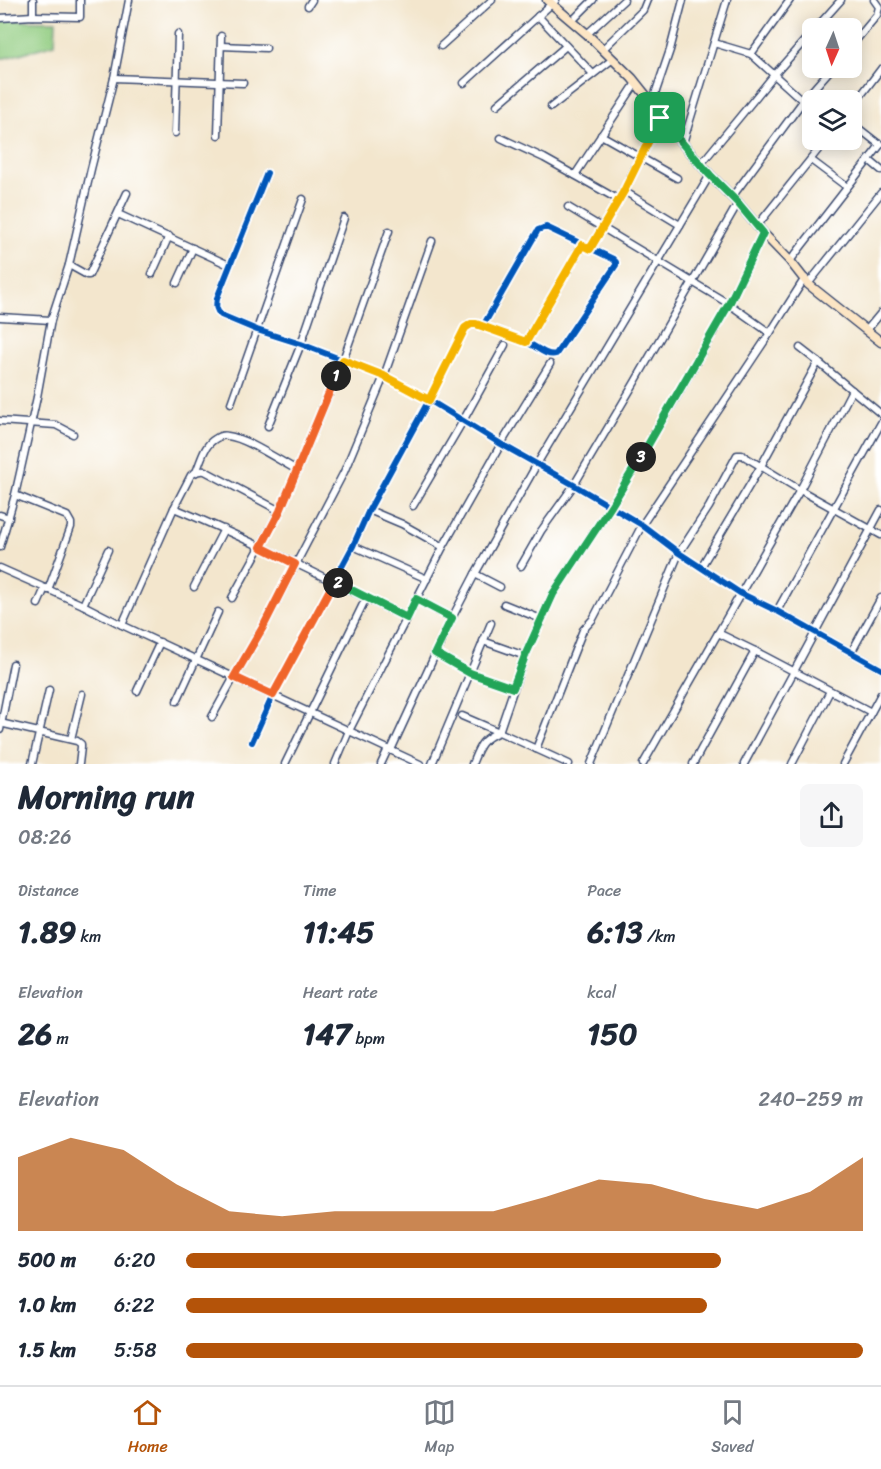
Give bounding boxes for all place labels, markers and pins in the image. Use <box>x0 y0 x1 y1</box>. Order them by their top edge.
pin <box>634 92 685 143</box>
pin: 1 <box>321 361 351 391</box>
pin: 3 <box>626 442 656 472</box>
pin: 2 <box>323 568 353 598</box>

